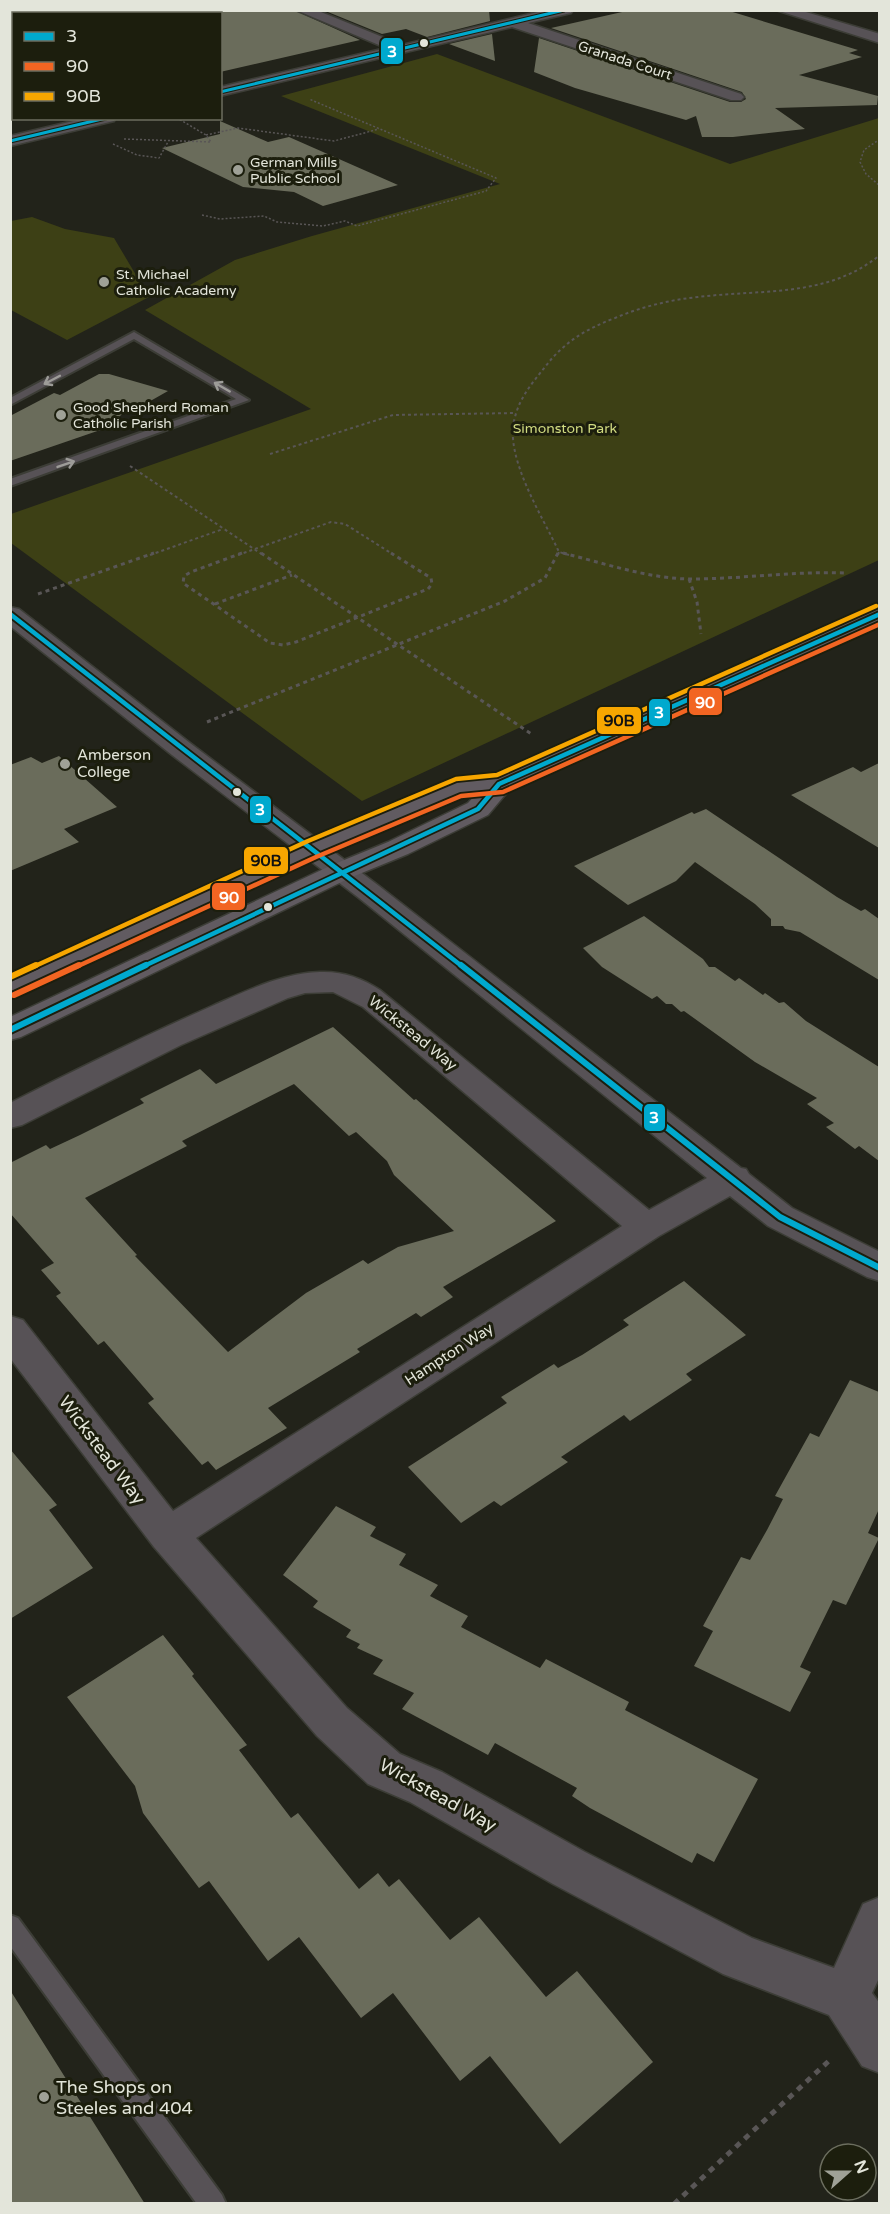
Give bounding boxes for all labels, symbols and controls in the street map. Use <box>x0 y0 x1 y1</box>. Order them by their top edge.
legend <box>12 12 222 120</box>
text: 3 <box>66 25 77 47</box>
line badge: 3 <box>380 37 404 65</box>
unlabelled marker <box>418 37 430 49</box>
street label: Granada Court <box>576 37 675 84</box>
text: 3 <box>387 42 397 62</box>
text: 90 <box>66 55 89 77</box>
text: 90B <box>66 85 101 107</box>
place label: German Mills Public School <box>250 154 340 187</box>
marker: German Mills Public School <box>231 163 245 177</box>
place label: St. Michael Catholic Academy <box>116 266 237 299</box>
marker: St. Michael Catholic Academy <box>97 275 111 289</box>
one-way arrow <box>44 374 61 386</box>
one-way arrow <box>214 380 231 392</box>
place label: Good Shepherd Roman Catholic Parish <box>73 399 229 432</box>
marker: Good Shepherd Roman Catholic Parish <box>54 408 68 422</box>
park label: Simonston Park <box>513 420 618 437</box>
one-way arrow <box>56 458 75 469</box>
line badge: 90 <box>688 687 723 716</box>
text: 90 <box>695 693 715 713</box>
line badge: 3 <box>648 698 671 727</box>
text: 3 <box>654 703 664 723</box>
line badge: 90B <box>596 706 642 735</box>
text: 90B <box>603 711 635 731</box>
place label: Amberson College <box>77 746 151 781</box>
marker: Amberson College <box>58 757 72 771</box>
unlabelled marker <box>231 786 243 798</box>
line badge: 3 <box>249 795 272 824</box>
text: 3 <box>255 800 265 820</box>
line badge: 90B <box>243 846 289 875</box>
text: 90B <box>250 851 282 871</box>
line badge: 90 <box>211 882 246 911</box>
text: 90 <box>219 888 239 908</box>
unlabelled marker <box>262 901 274 913</box>
street label: Wickstead Way <box>365 992 461 1074</box>
line badge: 3 <box>643 1103 666 1132</box>
text: 3 <box>649 1108 659 1128</box>
street label: Hampton Way <box>401 1319 497 1389</box>
street label: Wickstead Way <box>54 1391 150 1509</box>
street label: Wickstead Way <box>376 1754 501 1836</box>
place label: The Shops on Steeles and 404 <box>56 2076 193 2119</box>
marker: The Shops on Steeles and 404 <box>37 2090 51 2104</box>
north arrow <box>818 2142 878 2202</box>
text: N <box>849 2157 873 2177</box>

